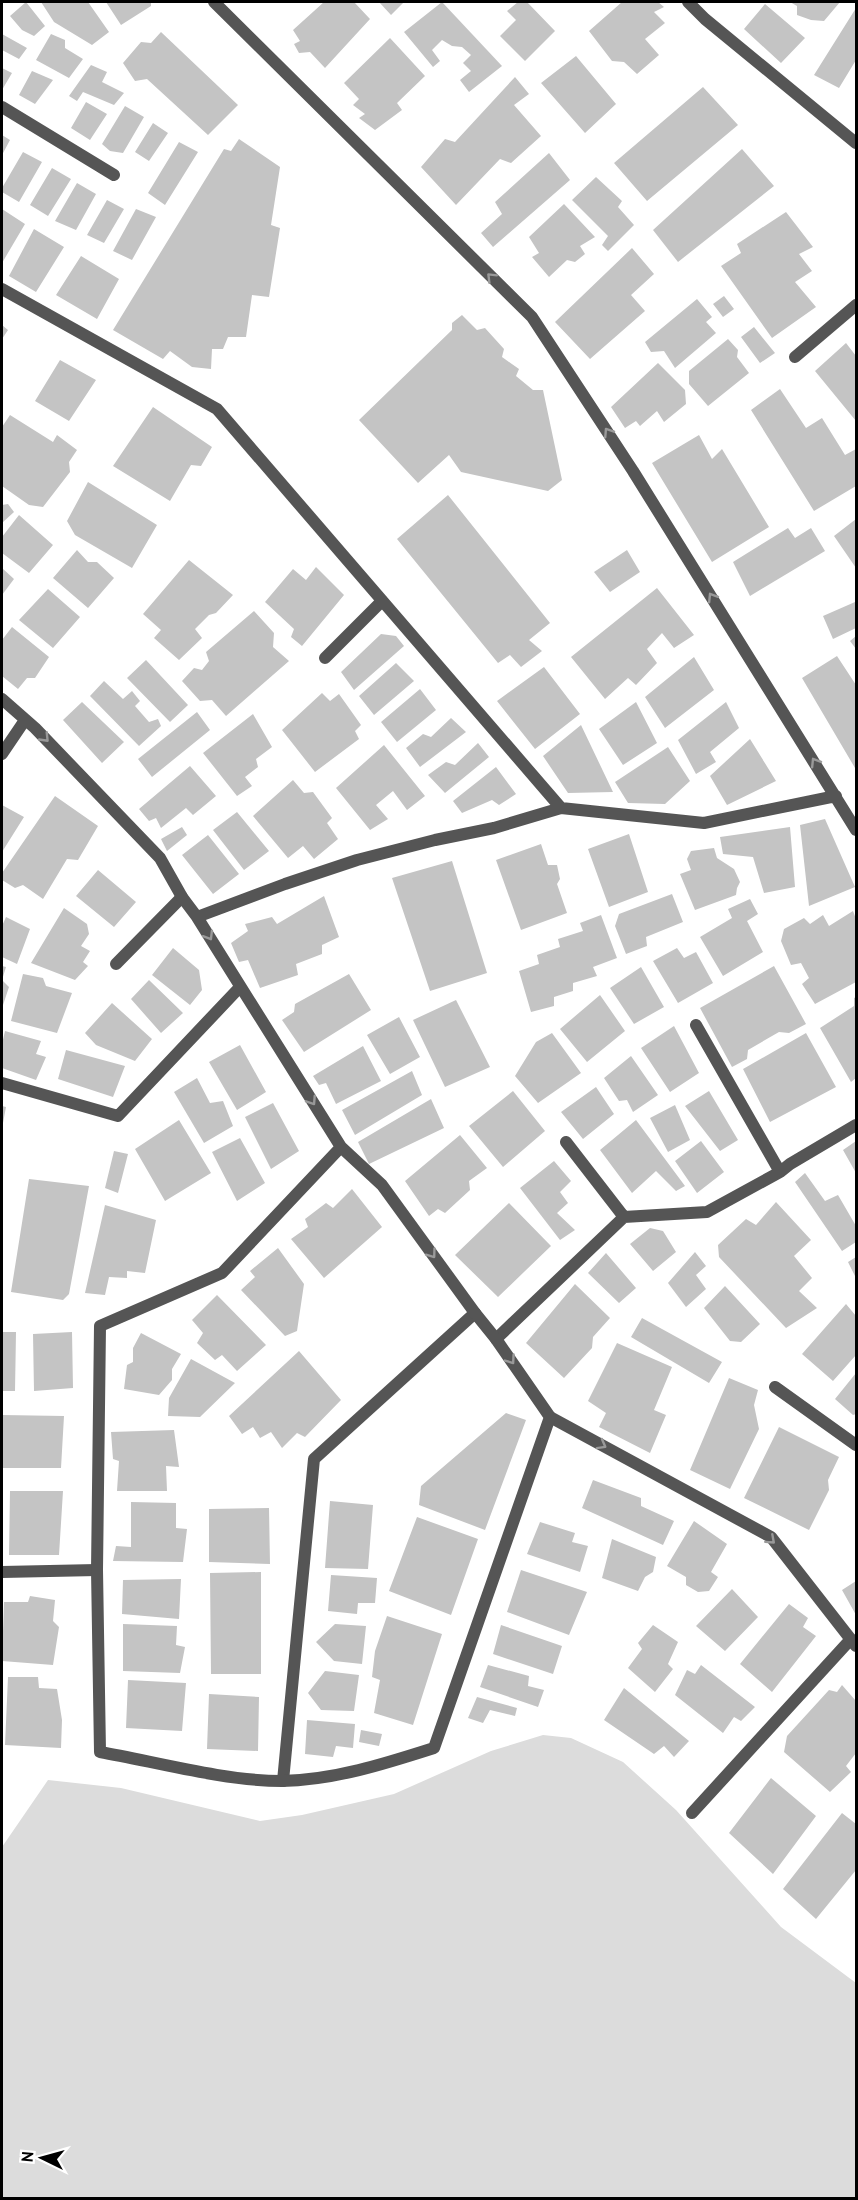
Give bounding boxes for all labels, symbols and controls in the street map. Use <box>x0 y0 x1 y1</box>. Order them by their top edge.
one-way arrow <box>487 273 498 284</box>
one-way arrow <box>603 428 615 438</box>
one-way arrow <box>707 593 719 603</box>
one-way arrow <box>38 732 49 742</box>
one-way arrow <box>811 758 822 769</box>
one-way arrow <box>201 930 213 940</box>
one-way arrow <box>305 1095 317 1105</box>
one-way arrow <box>425 1247 436 1258</box>
one-way arrow <box>504 1353 515 1364</box>
one-way arrow <box>596 1438 606 1449</box>
one-way arrow <box>765 1533 775 1544</box>
north arrow <box>12 2128 72 2188</box>
text: N <box>17 2151 37 2163</box>

